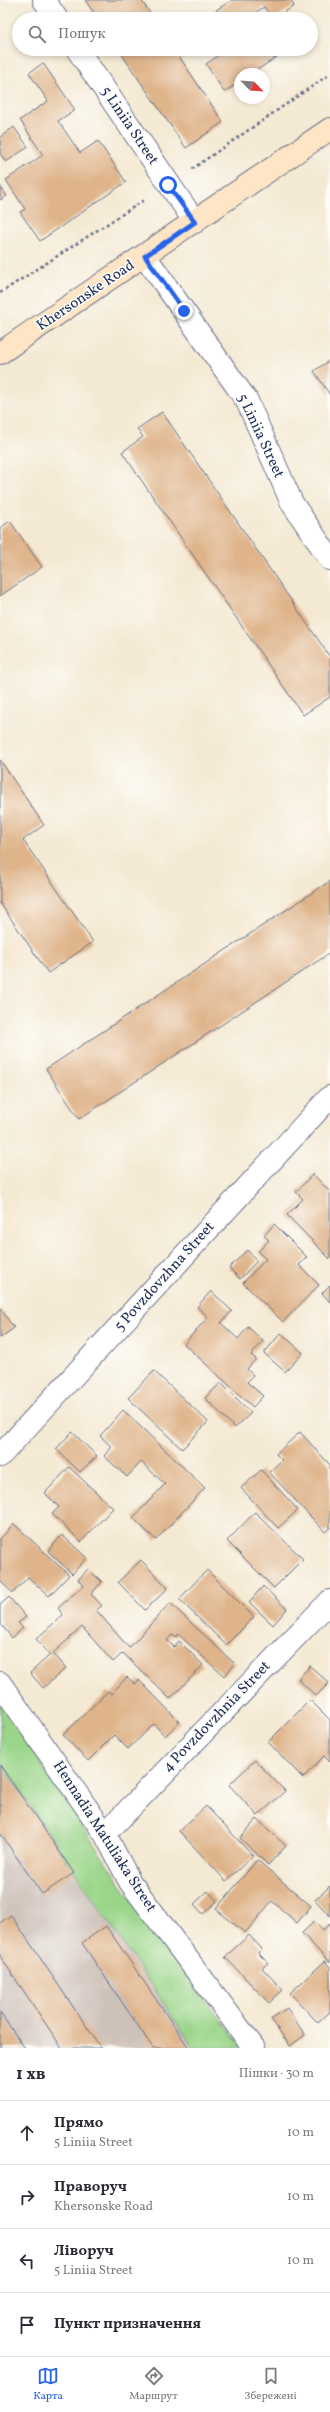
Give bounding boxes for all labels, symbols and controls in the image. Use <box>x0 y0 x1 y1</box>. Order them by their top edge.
search box <box>12 12 318 56</box>
icon: search <box>26 23 48 45</box>
text: Пошук <box>58 24 106 45</box>
north arrow <box>234 68 270 104</box>
street label: 5 Liniia Street <box>95 82 163 170</box>
route start <box>159 176 177 194</box>
street label: Khersonske Road <box>33 255 139 337</box>
route end <box>175 302 193 320</box>
street label: 5 Liniia Street <box>231 390 289 482</box>
street label: 5 Povzdovzhna Street <box>110 1217 220 1337</box>
street label: 4 Povzdovzhnia Street <box>158 1657 276 1777</box>
street label: Hennadia Matuliaka Street <box>47 1757 161 1917</box>
text: 1 хв <box>16 2063 46 2086</box>
text: Пішки · 30 m <box>239 2065 314 2083</box>
text: Прямо <box>54 2113 103 2134</box>
icon: ahead <box>16 2122 38 2144</box>
text: 10 m <box>287 2124 314 2142</box>
text: 5 Liniia Street <box>54 2134 133 2152</box>
text: Праворуч <box>54 2177 127 2198</box>
icon: right <box>16 2186 38 2208</box>
text: 10 m <box>287 2188 314 2206</box>
text: Khersonske Road <box>54 2198 153 2216</box>
text: Ліворуч <box>54 2241 114 2262</box>
icon: left <box>16 2250 38 2272</box>
text: 10 m <box>287 2252 314 2270</box>
text: 5 Liniia Street <box>54 2262 133 2280</box>
icon: arrive <box>16 2314 38 2336</box>
text: Пункт призначення <box>54 2314 201 2335</box>
tab: Карта <box>33 2365 63 2404</box>
tab: Маршрут <box>129 2365 178 2404</box>
tab: Збережені <box>244 2365 297 2404</box>

